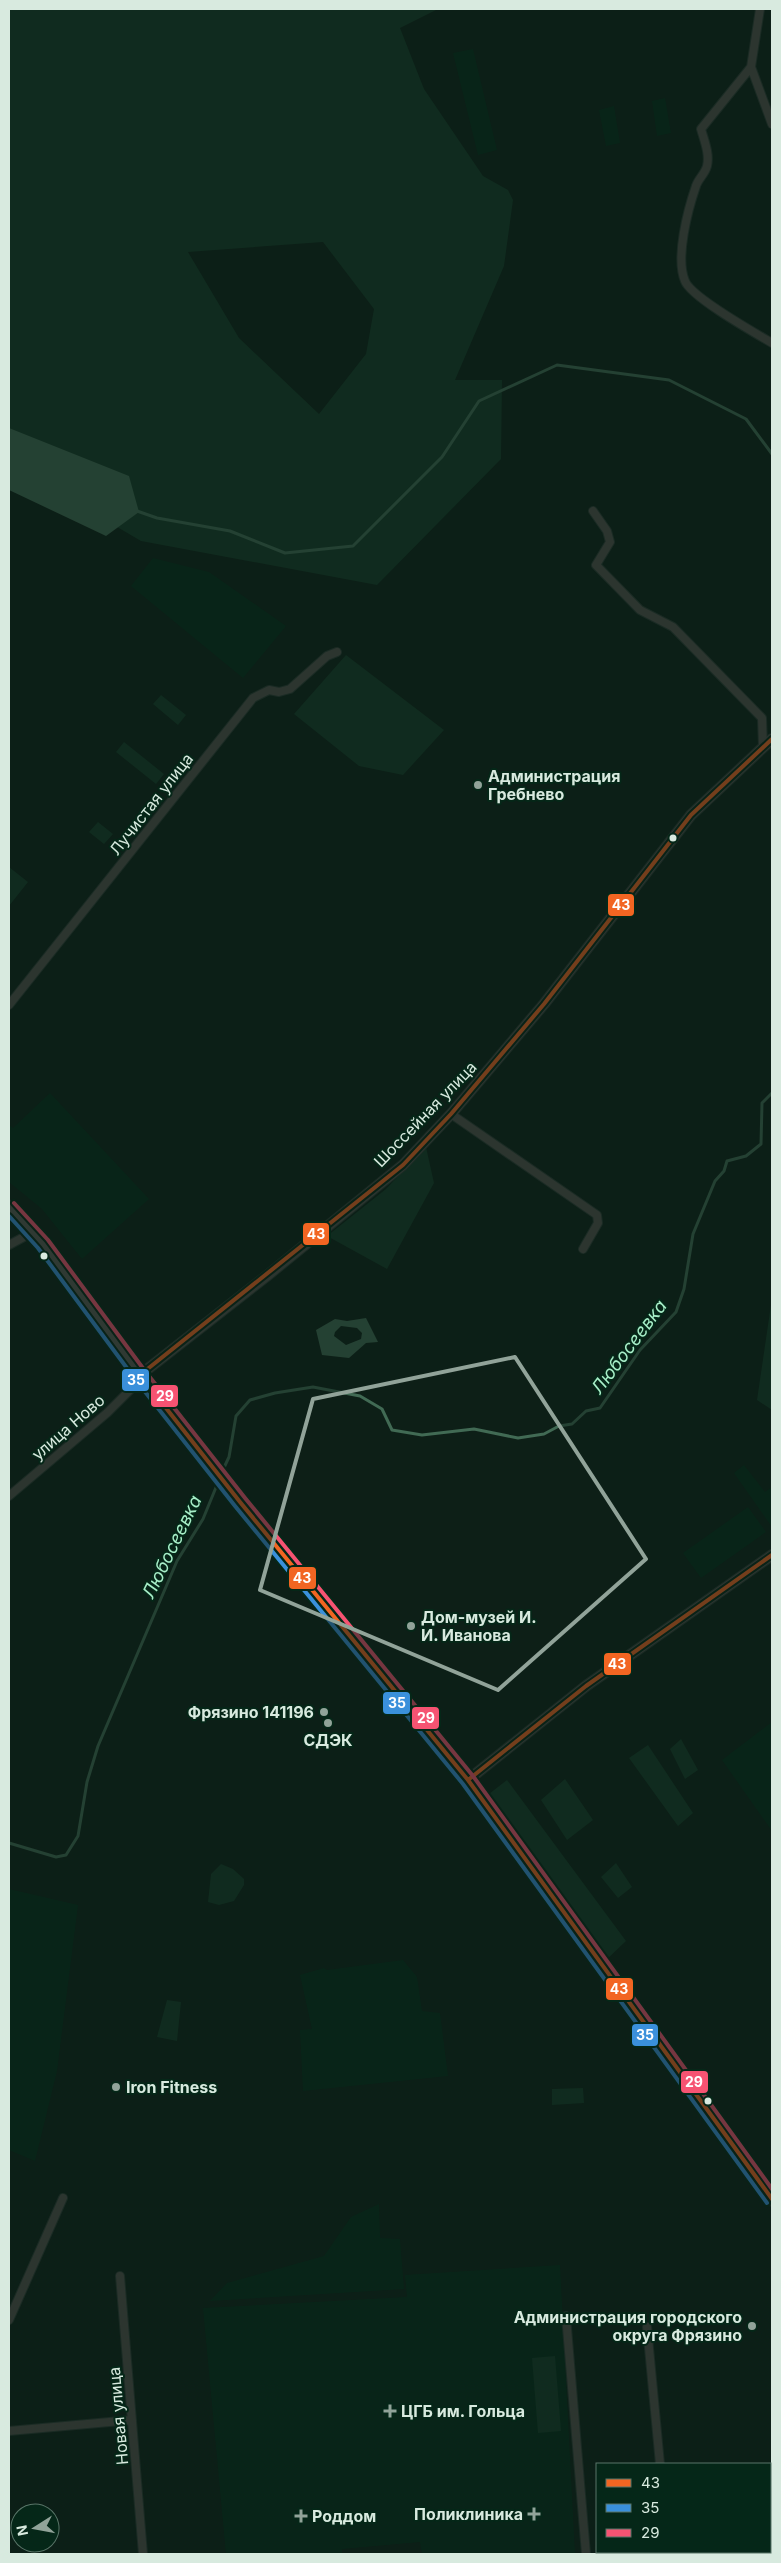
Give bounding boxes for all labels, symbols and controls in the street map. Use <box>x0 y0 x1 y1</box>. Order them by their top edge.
street label: Лучистая улица <box>105 749 197 859</box>
place label: Администрация Гребнево <box>488 766 620 804</box>
marker: Администрация Гребнево <box>472 779 484 791</box>
unlabelled marker <box>668 833 678 843</box>
line badge: 43 <box>607 893 635 917</box>
text: 43 <box>612 896 630 913</box>
street label: Шоссейная улица <box>369 1057 481 1171</box>
line badge: 43 <box>302 1222 330 1246</box>
text: 43 <box>307 1225 325 1242</box>
unlabelled marker <box>39 1251 49 1261</box>
water label: Любосеевка <box>586 1296 671 1398</box>
line badge: 35 <box>121 1368 150 1392</box>
text: 35 <box>127 1371 145 1388</box>
line badge: 29 <box>150 1384 179 1408</box>
text: 29 <box>156 1387 174 1404</box>
street label: улица Ново <box>27 1390 109 1464</box>
water label: Любосеевка <box>138 1492 206 1602</box>
line badge: 43 <box>288 1566 317 1590</box>
text: 43 <box>293 1569 311 1586</box>
place label: Дом-музей И. И. Иванова <box>421 1607 537 1645</box>
marker: Дом-музей И. И. Иванова <box>405 1620 417 1632</box>
line badge: 43 <box>603 1652 632 1676</box>
text: 43 <box>608 1655 626 1672</box>
line badge: 35 <box>382 1691 411 1715</box>
text: 35 <box>388 1694 406 1711</box>
place label: Фрязино 141196 <box>188 1702 314 1722</box>
marker: Фрязино 141196 <box>318 1706 330 1718</box>
line badge: 29 <box>411 1706 440 1730</box>
text: 29 <box>417 1709 435 1726</box>
marker: СДЭК <box>322 1717 334 1729</box>
place label: СДЭК <box>303 1730 353 1750</box>
line badge: 43 <box>605 1977 634 2001</box>
text: 43 <box>610 1980 628 1997</box>
line badge: 35 <box>631 2023 659 2047</box>
text: 35 <box>636 2026 654 2043</box>
line badge: 29 <box>680 2070 709 2094</box>
text: 29 <box>685 2073 703 2090</box>
place label: Iron Fitness <box>126 2077 217 2097</box>
marker: Iron Fitness <box>110 2081 122 2093</box>
unlabelled marker <box>703 2096 713 2106</box>
place label: Администрация городского округа Фрязино <box>514 2307 742 2345</box>
marker: Администрация городского округа Фрязино <box>746 2320 758 2332</box>
street label: Новая улица <box>104 2366 132 2466</box>
place label: ЦГБ им. Гольца <box>401 2401 525 2421</box>
marker: ЦГБ им. Гольца <box>383 2404 397 2418</box>
legend <box>596 2463 771 2553</box>
text: 43 <box>641 2473 660 2492</box>
text: 35 <box>641 2498 659 2517</box>
north arrow <box>10 2503 60 2553</box>
place label: Поликлиника <box>414 2504 523 2524</box>
place label: Роддом <box>312 2506 376 2526</box>
marker: Поликлиника <box>527 2507 541 2521</box>
marker: Роддом <box>294 2509 308 2523</box>
text: 29 <box>641 2523 659 2542</box>
text: N <box>12 2524 31 2537</box>

